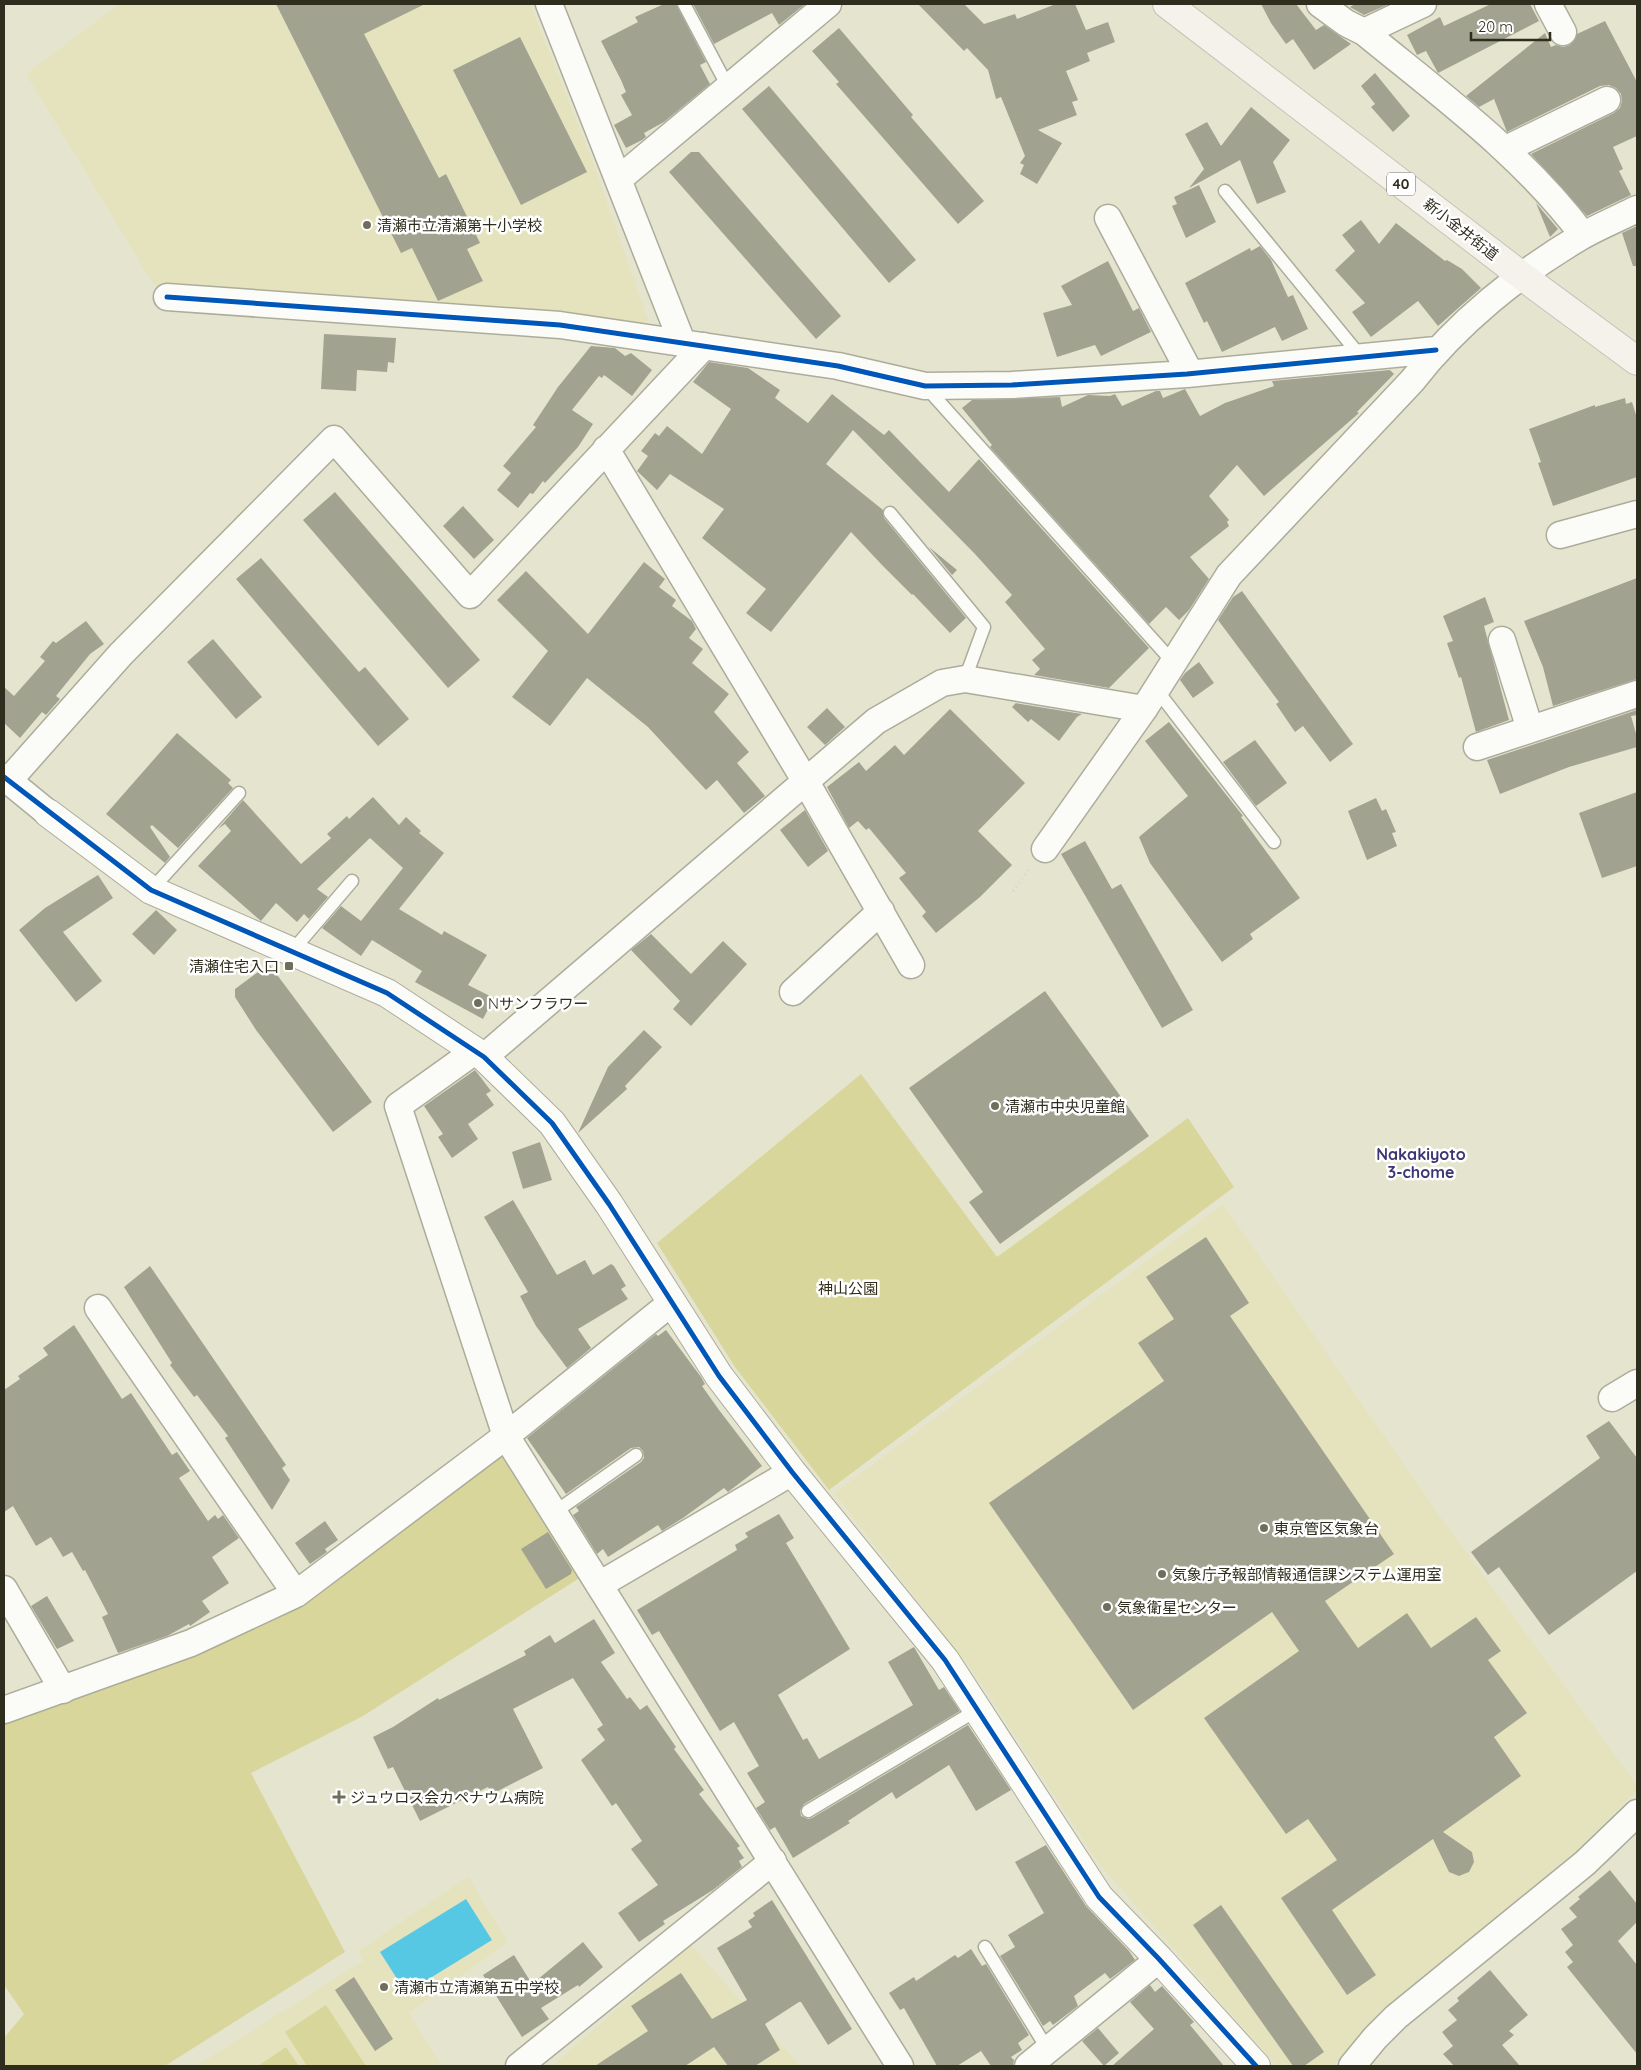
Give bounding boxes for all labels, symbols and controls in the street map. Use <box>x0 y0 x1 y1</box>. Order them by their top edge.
scale bar <box>1471 10 1550 42</box>
text: 20 m <box>1478 17 1513 36</box>
road number: 40 <box>1387 172 1415 195</box>
street label: 新小金井街道 <box>1420 194 1502 264</box>
place label: 清瀬市立清瀬第十小学校 <box>377 216 542 235</box>
marker: 清瀬市立清瀬第十小学校 <box>361 219 373 231</box>
place label: 清瀬住宅入口 <box>189 957 279 976</box>
marker: 清瀬住宅入口 <box>283 960 295 972</box>
place label: Nサンフラワー <box>488 994 588 1013</box>
marker: Nサンフラワー <box>472 997 484 1009</box>
place label: 清瀬市中央児童館 <box>1005 1097 1125 1116</box>
marker: 清瀬市中央児童館 <box>989 1100 1001 1112</box>
district label: Nakakiyoto 3-chome <box>1376 1144 1466 1182</box>
park label: 神山公園 <box>818 1279 878 1298</box>
place label: 東京管区気象台 <box>1274 1519 1379 1538</box>
marker: 東京管区気象台 <box>1258 1522 1270 1534</box>
place label: 気象庁予報部情報通信課システム運用室 <box>1172 1565 1442 1584</box>
marker: 気象庁予報部情報通信課システム運用室 <box>1156 1568 1168 1580</box>
place label: 気象衛星センター <box>1117 1598 1237 1617</box>
marker: 気象衛星センター <box>1101 1601 1113 1613</box>
place label: ジュウロス会カペナウム病院 <box>350 1788 544 1807</box>
marker: ジュウロス会カペナウム病院 <box>332 1790 346 1804</box>
place label: 清瀬市立清瀬第五中学校 <box>394 1978 559 1997</box>
marker: 清瀬市立清瀬第五中学校 <box>378 1981 390 1993</box>

